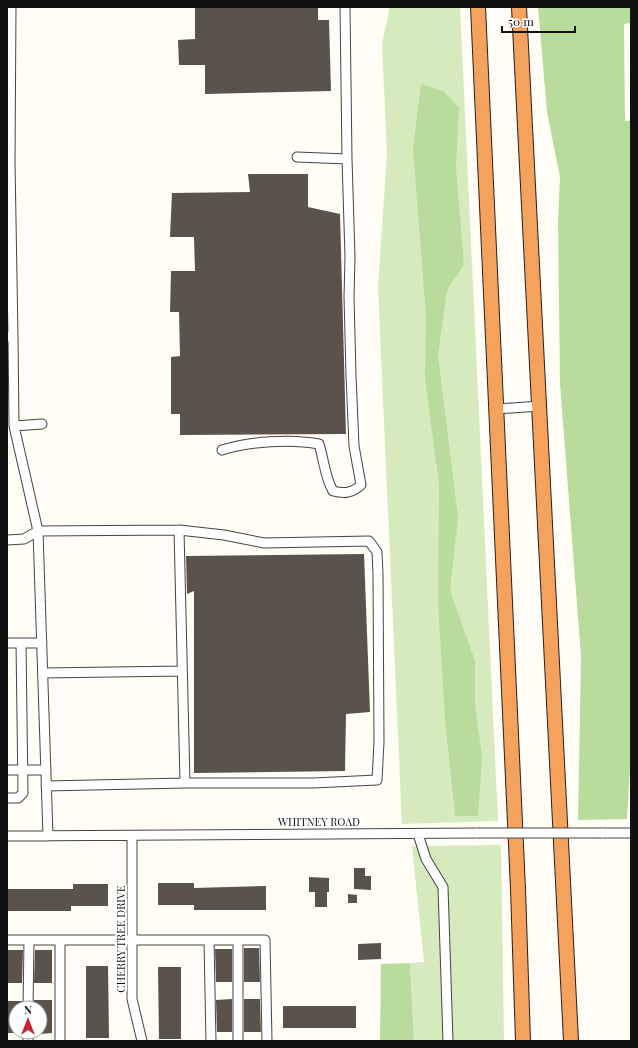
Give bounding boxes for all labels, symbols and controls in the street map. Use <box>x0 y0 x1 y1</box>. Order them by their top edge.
scale bar <box>502 8 575 34</box>
text: 50 m <box>508 13 534 29</box>
street label: WHITNEY ROAD <box>277 814 360 829</box>
street label: CHERRY TREE DRIVE <box>113 885 128 993</box>
north arrow <box>8 1000 48 1040</box>
text: N <box>24 1002 32 1017</box>

